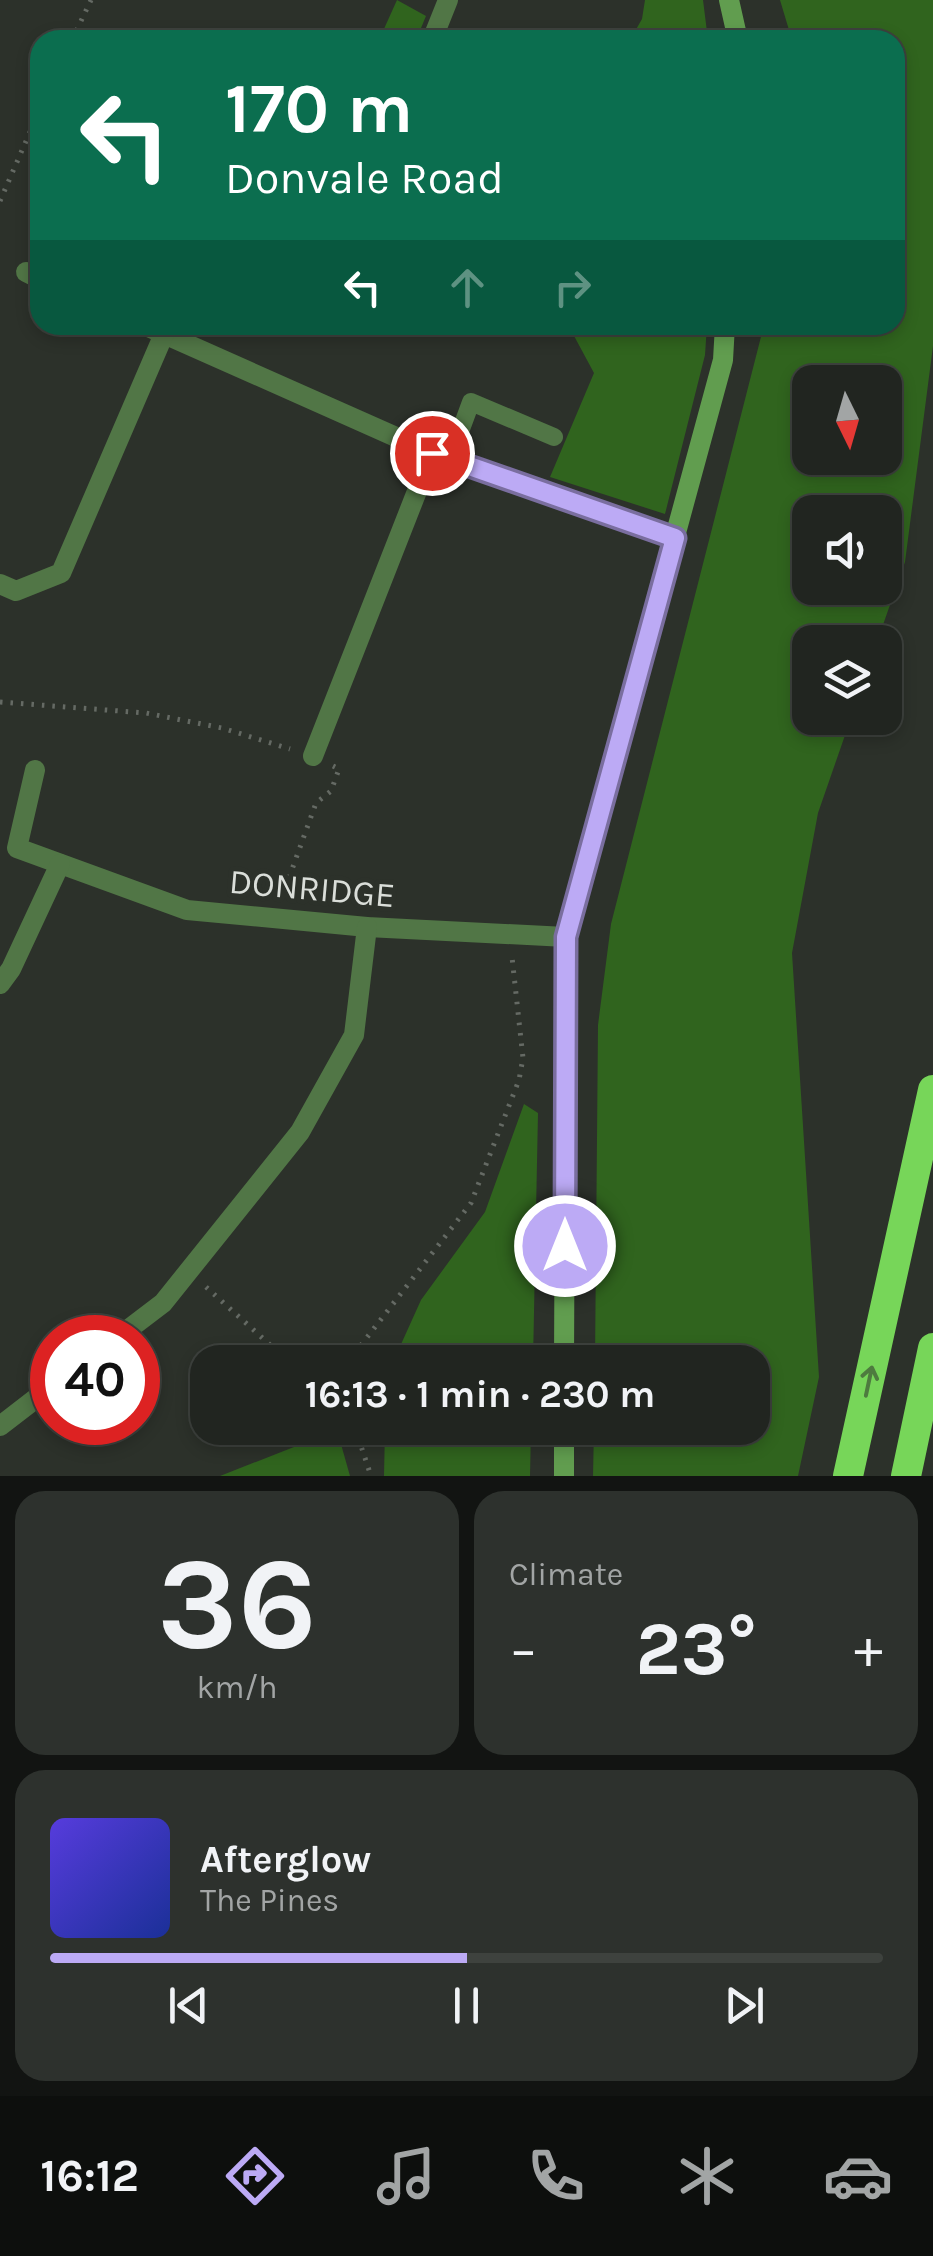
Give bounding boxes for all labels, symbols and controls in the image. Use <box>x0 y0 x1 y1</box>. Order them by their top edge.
text: 170 m <box>225 68 413 150</box>
icon: left <box>60 70 190 200</box>
text: Donvale Road <box>225 152 504 204</box>
icon: left <box>335 260 390 315</box>
icon: ahead <box>440 260 495 315</box>
icon: right <box>545 260 600 315</box>
north arrow <box>792 365 902 475</box>
map controls <box>792 365 902 735</box>
pin <box>390 411 475 496</box>
icon: arrive <box>405 426 460 481</box>
button: sound <box>792 495 902 605</box>
button: layers <box>792 625 902 735</box>
street label: DONRIDGE <box>227 861 397 916</box>
position arrow <box>513 1194 617 1298</box>
speed limit sign: 40 <box>30 1315 160 1445</box>
one-way arrow <box>861 1366 879 1398</box>
text: 16:13 · 1 min · 230 m <box>305 1372 655 1417</box>
text: 36 <box>157 1528 317 1680</box>
text: Climate <box>509 1556 623 1593</box>
text: 23° <box>635 1605 757 1693</box>
text: − <box>509 1617 538 1681</box>
text: + <box>854 1617 883 1681</box>
text: km/h <box>196 1669 278 1706</box>
text: Afterglow <box>200 1837 371 1882</box>
text: The Pines <box>200 1882 339 1919</box>
icon: previous <box>161 1978 216 2033</box>
icon: pause <box>439 1978 494 2033</box>
icon: next <box>717 1978 772 2033</box>
icon: directions <box>220 2141 290 2211</box>
icon: music <box>371 2141 441 2211</box>
icon: phone <box>521 2141 591 2211</box>
icon: climate <box>672 2141 742 2211</box>
icon: car <box>823 2141 893 2211</box>
text: 16:12 <box>40 2150 139 2202</box>

